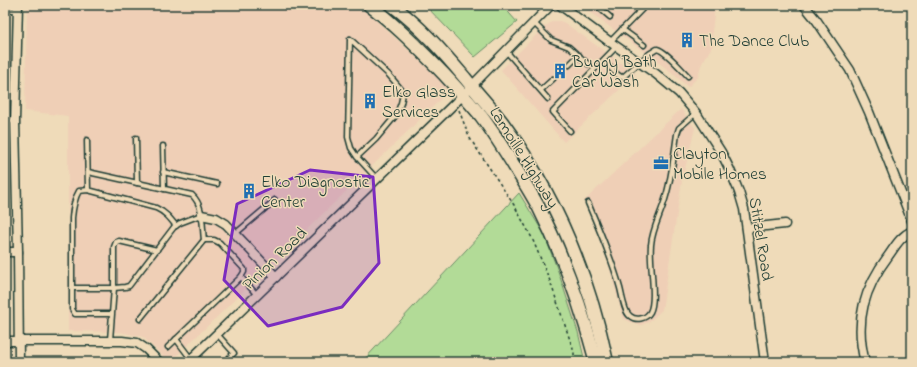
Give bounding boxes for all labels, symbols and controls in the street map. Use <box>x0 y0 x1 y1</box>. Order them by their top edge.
place label: The Dance Club <box>699 29 809 54</box>
building icon: The Dance Club <box>678 31 696 49</box>
place label: Buggy Bath Car Wash <box>571 50 657 95</box>
building icon: Buggy Bath Car Wash <box>551 62 569 80</box>
place label: Elko Glass Services <box>382 80 456 125</box>
building icon: Elko Glass Services <box>361 92 379 110</box>
street label: Lamoille Highway <box>481 102 565 215</box>
place label: Clayton Mobile Homes <box>673 142 767 187</box>
office icon: Clayton Mobile Homes <box>652 154 670 172</box>
place label: Elko Diagnostic Center <box>261 170 370 215</box>
building icon: Elko Diagnostic Center <box>240 182 258 200</box>
street label: Stitzel Road <box>742 196 780 283</box>
street label: Pinion Road <box>237 221 313 296</box>

